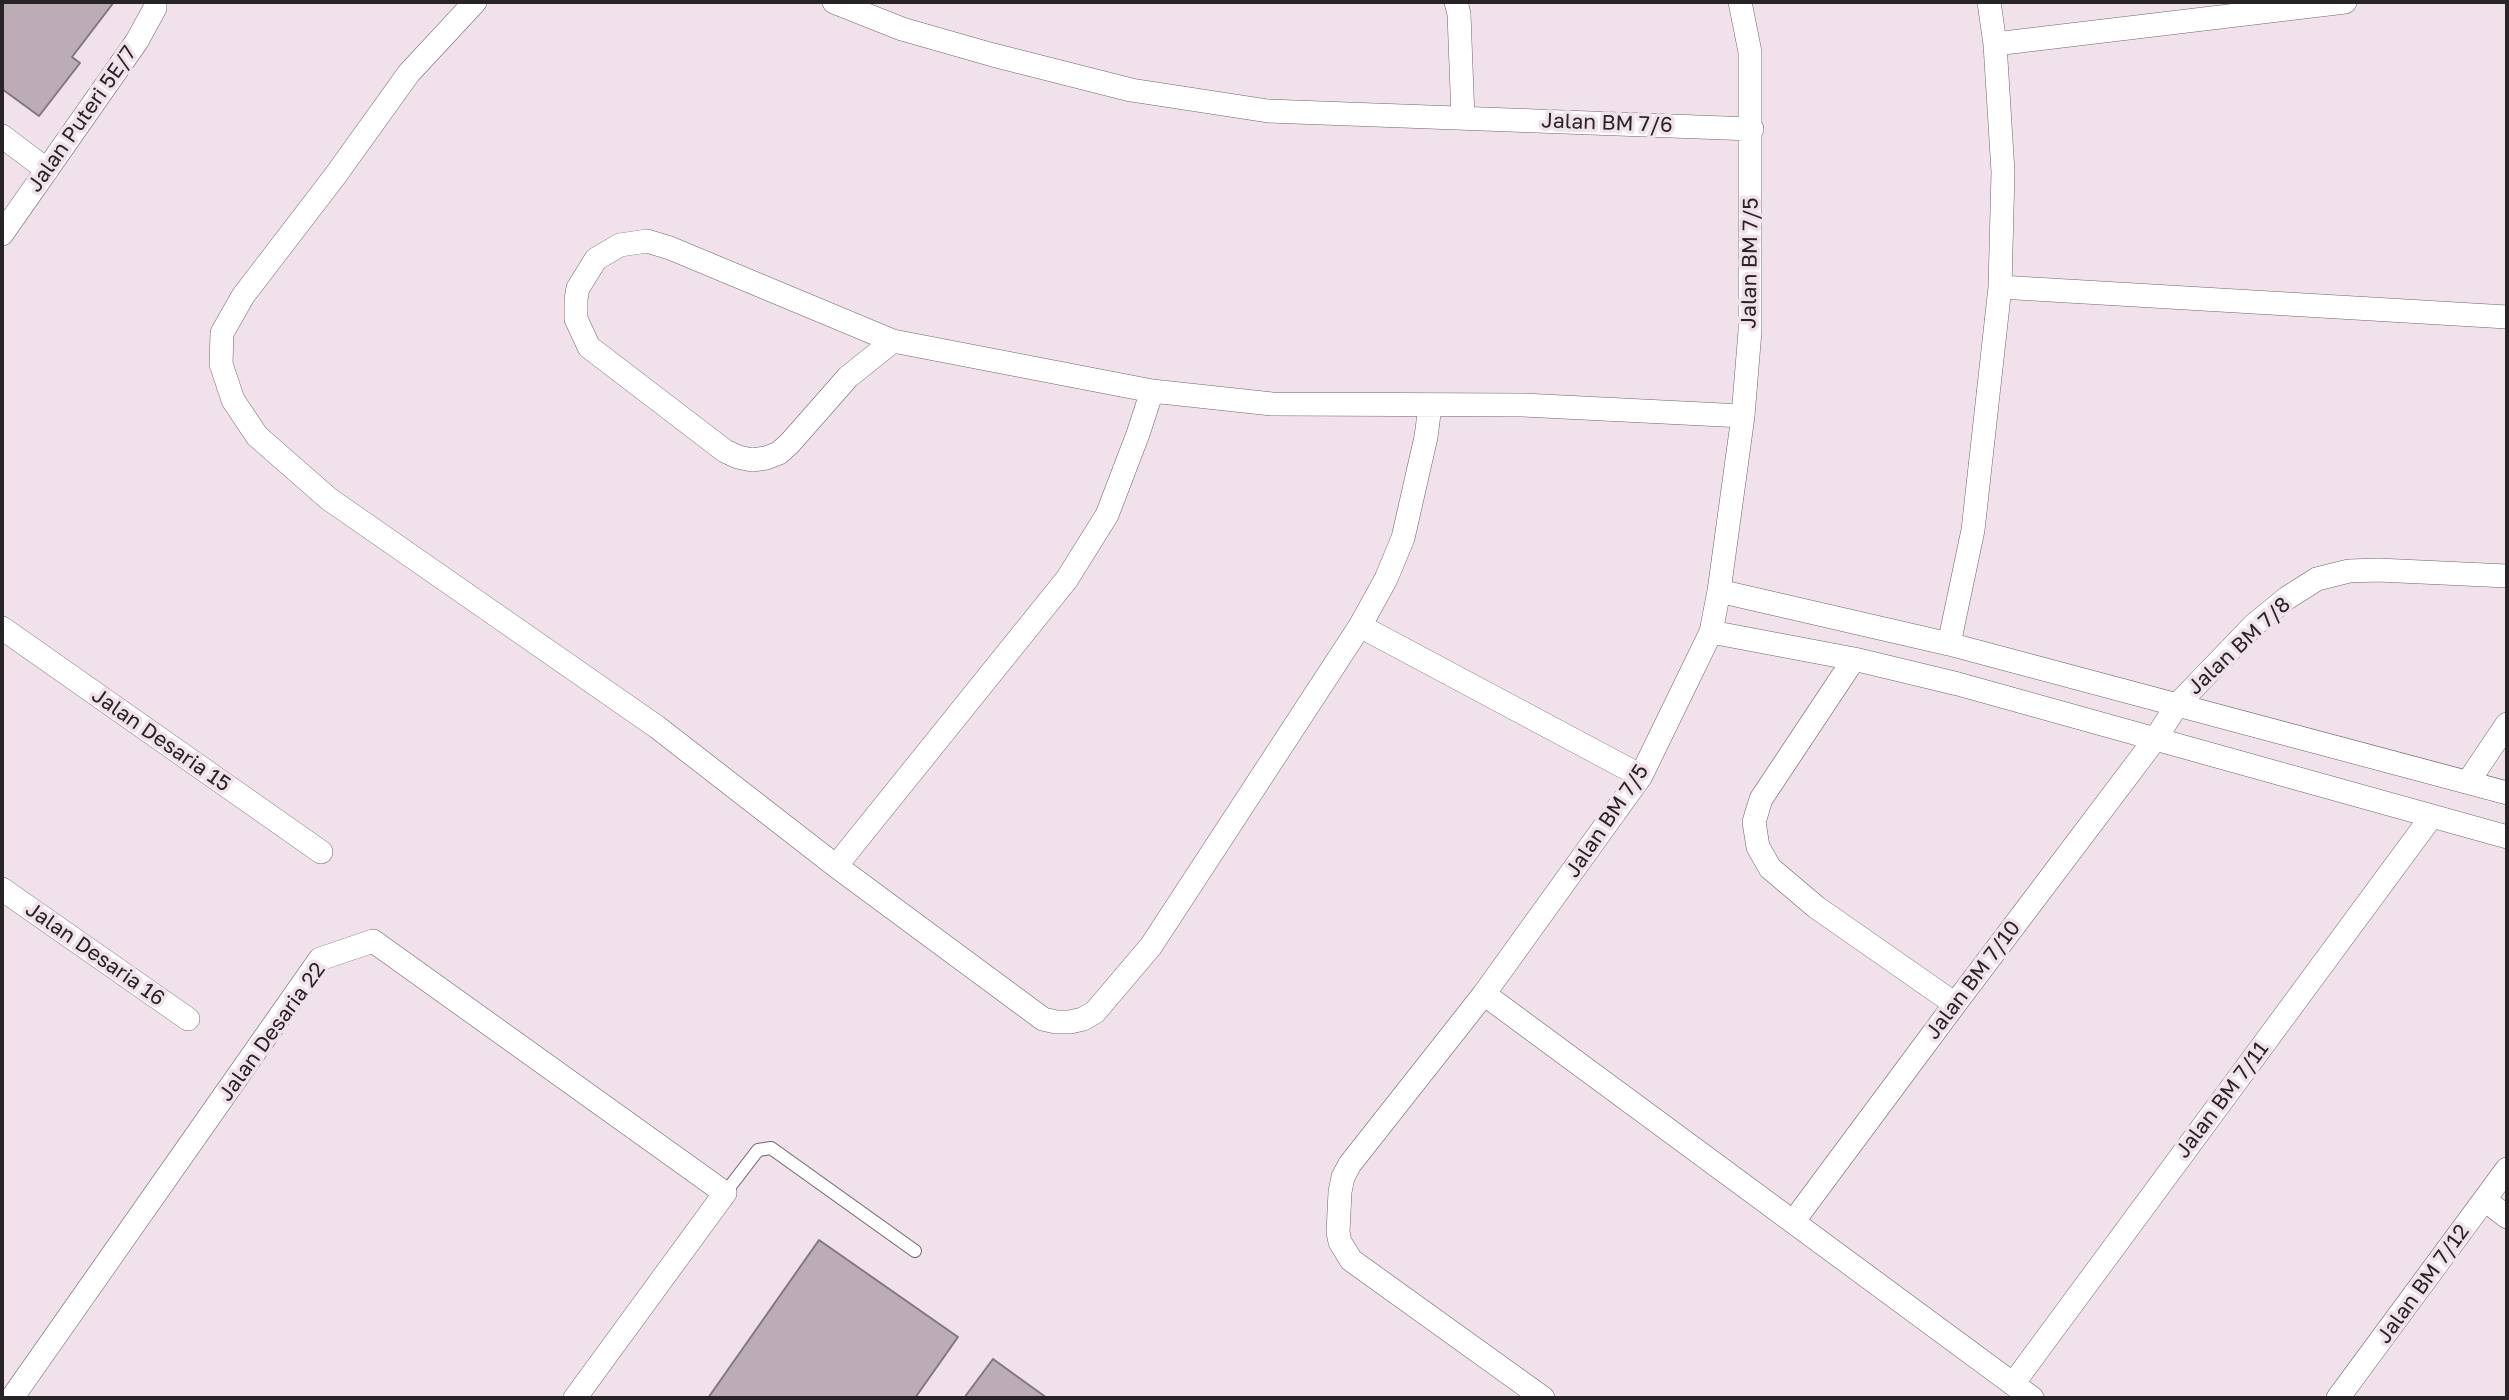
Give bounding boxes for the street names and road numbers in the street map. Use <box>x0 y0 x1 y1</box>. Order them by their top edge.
street label: Jalan Puteri 5E/7 <box>22 41 142 197</box>
street label: Jalan BM 7/6 <box>1541 108 1673 138</box>
street label: Jalan BM 7/5 <box>1736 197 1764 329</box>
street label: Jalan BM 7/8 <box>2182 592 2296 700</box>
street label: Jalan Desaria 15 <box>87 683 235 797</box>
street label: Jalan BM 7/5 <box>1560 760 1654 882</box>
street label: Jalan Desaria 16 <box>21 897 169 1011</box>
street label: Jalan BM 7/10 <box>1920 916 2026 1044</box>
street label: Jalan Desaria 22 <box>213 958 331 1106</box>
street label: Jalan BM 7/11 <box>2170 1037 2274 1163</box>
street label: Jalan BM 7/12 <box>2371 1219 2475 1349</box>

